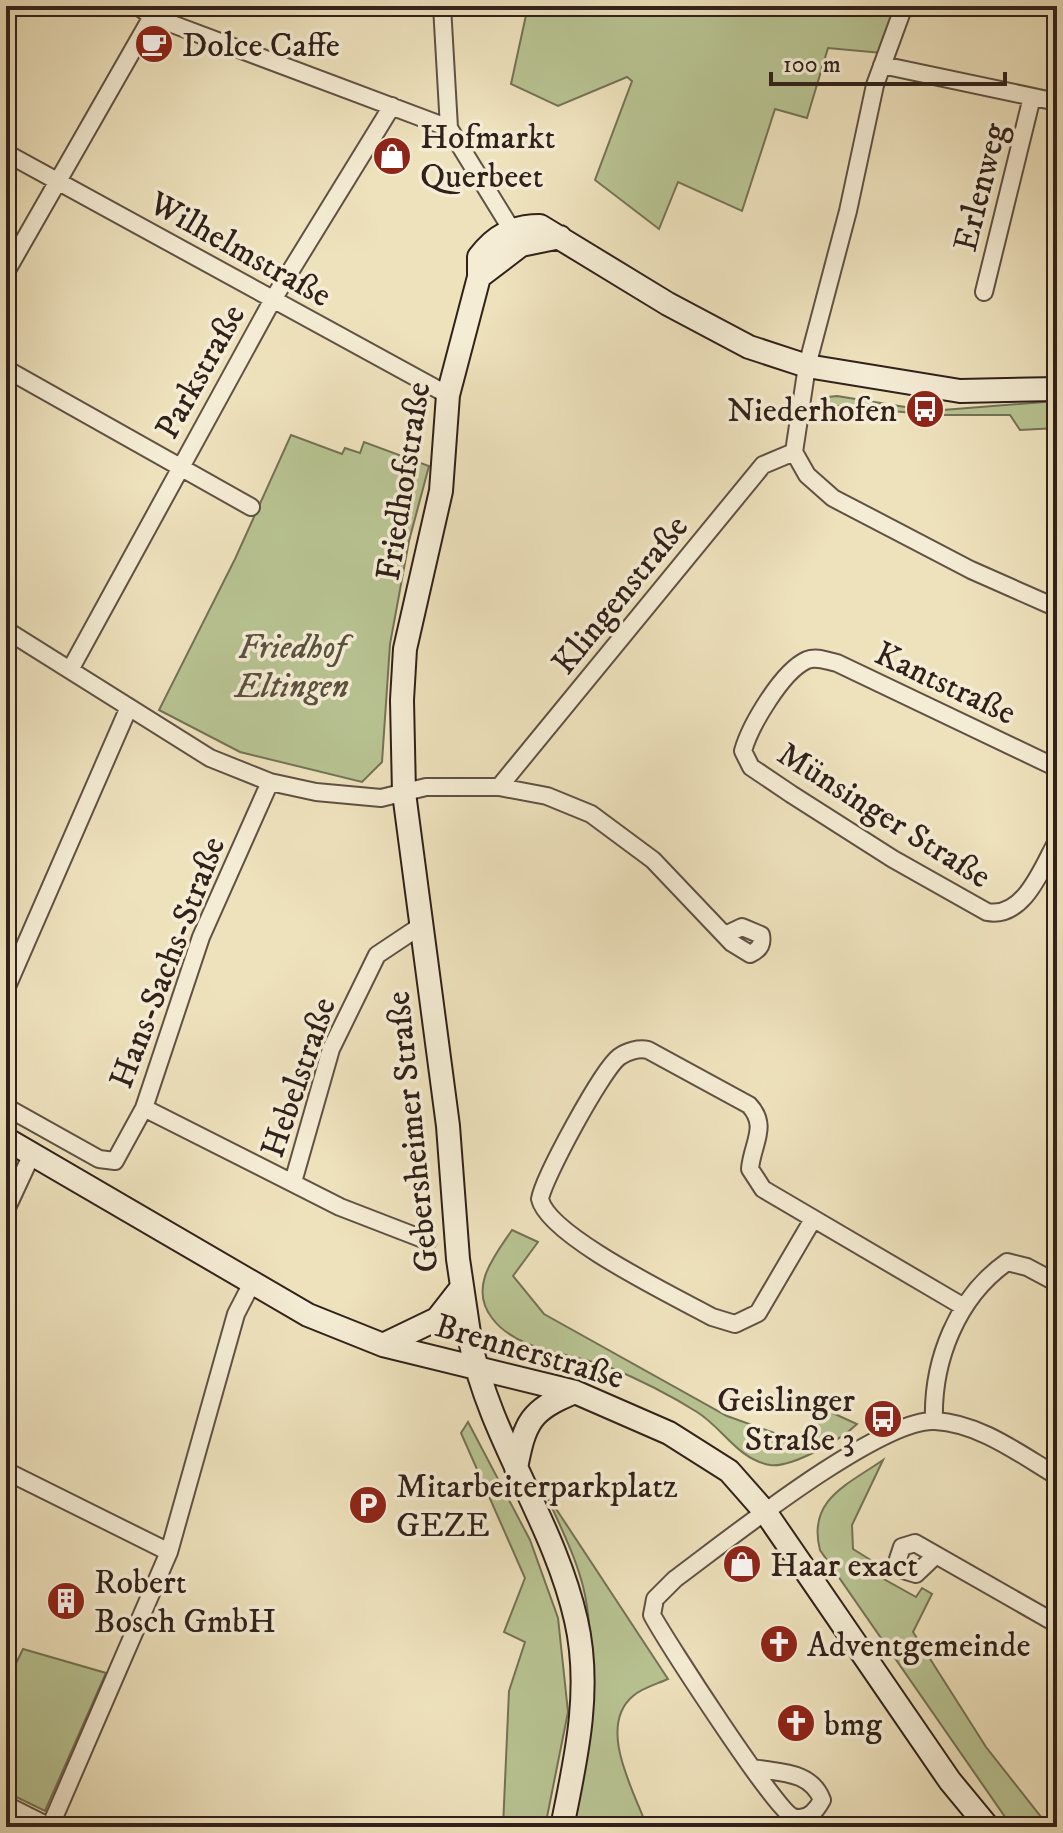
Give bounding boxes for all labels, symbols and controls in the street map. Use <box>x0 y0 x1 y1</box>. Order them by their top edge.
cafe icon: Dolce Caffe <box>133 23 175 65</box>
place label: Dolce Caffe <box>182 25 340 67</box>
scale bar <box>771 36 1005 86</box>
text: 100 m <box>783 50 841 80</box>
place label: Hofmarkt Querbeet <box>420 117 555 198</box>
street label: Erlenweg <box>945 119 1017 256</box>
shop icon: Hofmarkt Querbeet <box>371 135 413 177</box>
street label: Wilhelmstraße <box>141 182 338 317</box>
street label: Parkstraße <box>147 297 255 447</box>
street label: Friedhofstraße <box>368 379 440 584</box>
bus stop icon: Niederhofen <box>904 388 946 430</box>
place label: Niederhofen <box>727 390 897 432</box>
street label: Klingenstraße <box>544 507 698 683</box>
park label: Friedhof Eltingen <box>233 627 354 708</box>
street label: Kantstraße <box>868 633 1022 735</box>
street label: Münsinger Straße <box>769 733 998 898</box>
street label: Hans-Sachs-Straße <box>101 831 235 1095</box>
street label: Gebersheimer Straße <box>377 989 449 1274</box>
street label: Hebelstraße <box>252 992 346 1163</box>
street label: Brennerstraße <box>430 1305 629 1399</box>
place label: Geislinger Straße 3 <box>717 1380 855 1461</box>
bus stop icon: Geislinger Straße 3 <box>862 1398 904 1440</box>
place label: Mitarbeiterparkplatz GEZE <box>396 1466 678 1547</box>
parking icon: Mitarbeiterparkplatz GEZE <box>347 1484 389 1526</box>
shop icon: Haar exact <box>721 1543 763 1585</box>
place label: Haar exact <box>770 1545 918 1587</box>
place label: Robert Bosch GmbH <box>94 1562 276 1643</box>
building icon: Robert Bosch GmbH <box>45 1580 87 1622</box>
church icon: Adventgemeinde <box>758 1623 800 1665</box>
place label: Adventgemeinde <box>807 1625 1031 1667</box>
church icon: bmg <box>775 1702 817 1744</box>
place label: bmg <box>824 1704 882 1746</box>

